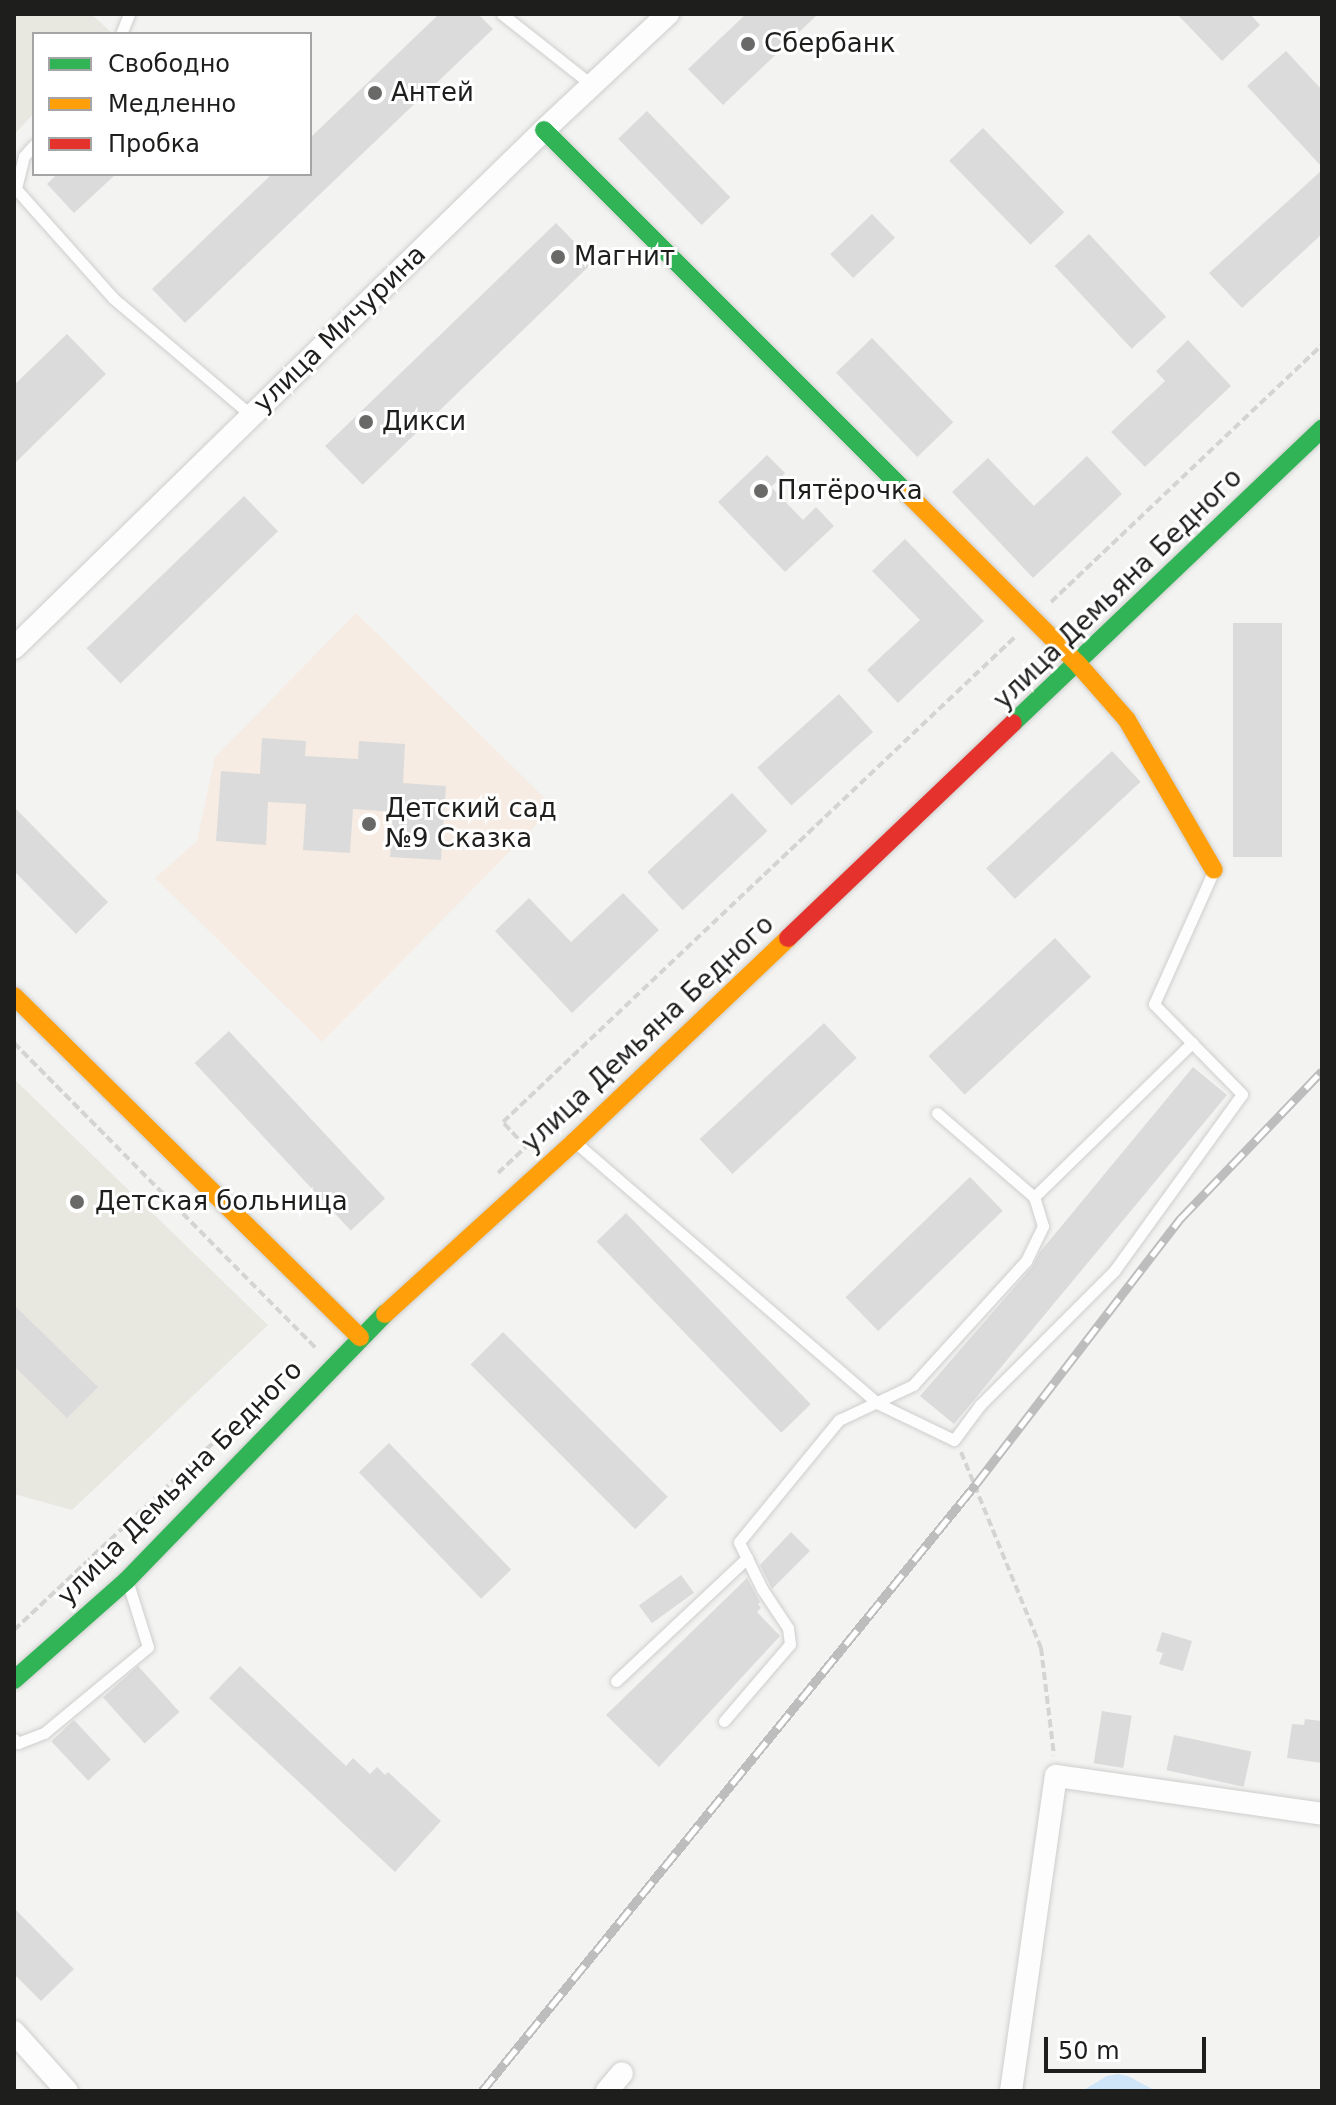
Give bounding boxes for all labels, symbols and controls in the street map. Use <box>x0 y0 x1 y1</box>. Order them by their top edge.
place label: Сбербанк <box>764 28 895 60</box>
legend <box>32 32 312 176</box>
marker: Сбербанк <box>739 35 757 53</box>
text: Свободно <box>108 50 230 78</box>
place label: Антей <box>391 77 474 109</box>
marker: Антей <box>366 84 384 102</box>
text: Медленно <box>108 90 236 118</box>
text: Пробка <box>108 130 200 158</box>
street label: улица Мичурина <box>247 239 433 419</box>
place label: Магнит <box>574 241 675 273</box>
marker: Магнит <box>549 248 567 266</box>
place label: Дикси <box>382 406 466 438</box>
marker: Дикси <box>357 413 375 431</box>
street label: улица Демьяна Бедного <box>987 462 1249 716</box>
place label: Пятёрочка <box>777 475 923 507</box>
marker: Пятёрочка <box>752 482 770 500</box>
place label: Детский сад №9 Сказка <box>385 793 557 854</box>
marker: Детский сад №9 Сказка <box>360 815 378 833</box>
street label: улица Демьяна Бедного <box>516 909 780 1159</box>
place label: Детская больница <box>95 1186 348 1218</box>
marker: Детская больница <box>66 1191 88 1213</box>
street label: улица Демьяна Бедного <box>51 1354 309 1612</box>
scale bar <box>1048 2021 1210 2071</box>
text: 50 m <box>1058 2037 1120 2065</box>

